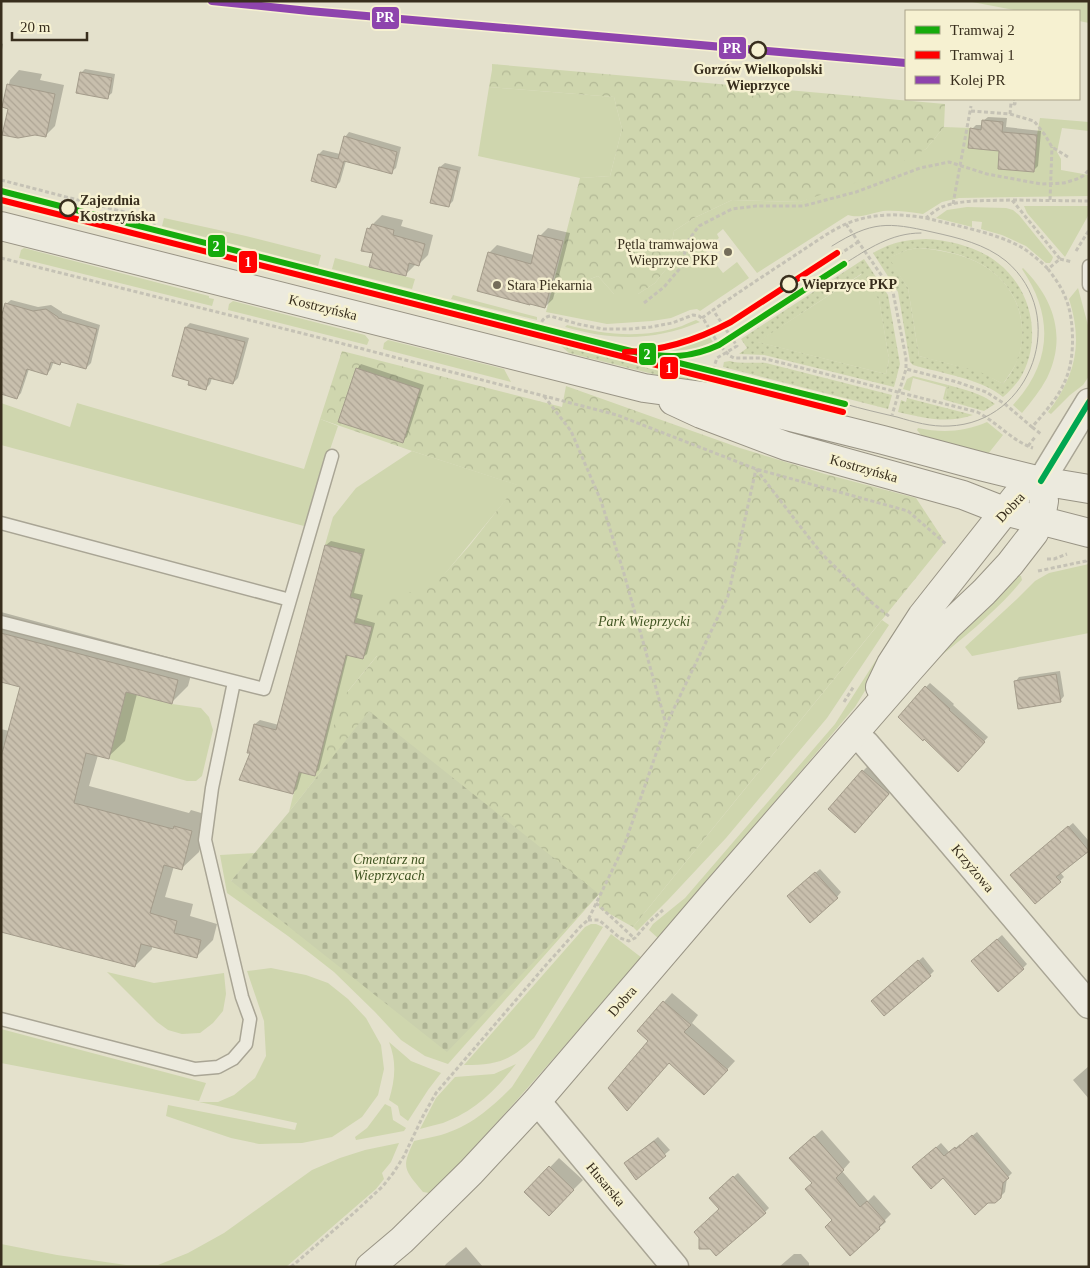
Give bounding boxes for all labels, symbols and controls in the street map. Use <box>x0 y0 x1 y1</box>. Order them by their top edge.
line badge: PR <box>371 6 400 30</box>
scale bar <box>12 10 88 42</box>
text: PR <box>376 10 395 25</box>
legend <box>905 10 1080 100</box>
text: 20 m <box>20 19 51 35</box>
text: Tramwaj 2 <box>950 22 1015 38</box>
line badge: PR <box>718 36 747 60</box>
text: PR <box>723 41 742 56</box>
marker: Gorzów Wielkopolski Wieprzyce <box>749 41 767 59</box>
text: Tramwaj 1 <box>950 47 1015 63</box>
place label: Gorzów Wielkopolski Wieprzyce <box>693 62 823 93</box>
text: Kolej PR <box>950 72 1005 88</box>
place label: Zajezdnia Kostrzyńska <box>80 193 155 224</box>
marker: Zajezdnia Kostrzyńska <box>59 199 77 217</box>
line badge: 2 <box>207 234 226 258</box>
place label: Pętla tramwajowa Wieprzyce PKP <box>617 237 719 268</box>
text: 2 <box>213 239 220 254</box>
marker: Pętla tramwajowa Wieprzyce PKP <box>722 246 734 258</box>
line badge: 1 <box>238 250 258 274</box>
text: 1 <box>245 255 252 270</box>
marker: Wieprzyce PKP <box>780 275 798 293</box>
place label: Wieprzyce PKP <box>802 277 897 292</box>
place label: Stara Piekarnia <box>507 278 593 293</box>
marker: Stara Piekarnia <box>491 279 503 291</box>
street label: Kostrzyńska <box>287 292 359 323</box>
line badge: 2 <box>638 342 657 366</box>
text: 2 <box>644 347 651 362</box>
line badge: 1 <box>659 356 679 380</box>
text: 1 <box>666 361 673 376</box>
street label: Kostrzyńska <box>828 452 900 486</box>
street label: Dobra <box>993 489 1028 525</box>
park label: Park Wieprzycki <box>597 614 690 629</box>
street label: Krzyżowa <box>948 841 997 896</box>
park label: Cmentarz na Wieprzycach <box>353 852 425 883</box>
street label: Dobra <box>605 983 640 1019</box>
street label: Husarska <box>583 1160 629 1210</box>

